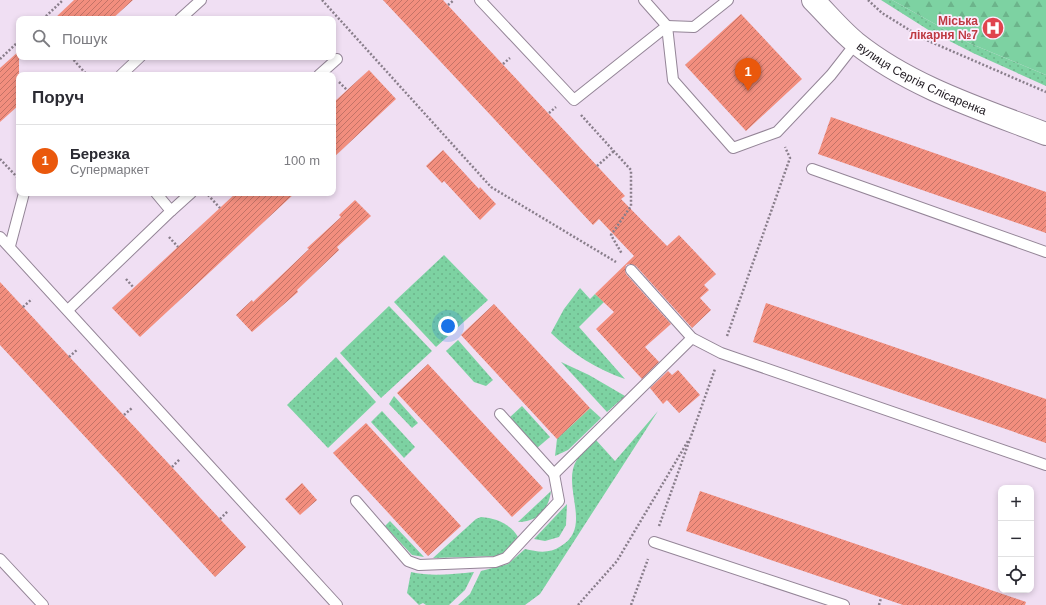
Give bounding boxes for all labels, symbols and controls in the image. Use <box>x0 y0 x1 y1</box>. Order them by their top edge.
place label: Міська лікарня №7 <box>909 14 978 42</box>
hospital icon: Міська лікарня №7 <box>980 15 1006 41</box>
search box <box>16 16 336 60</box>
icon: search <box>30 27 52 49</box>
text: Пошук <box>62 30 107 47</box>
street label: вулиця Сергія Слісаренка <box>854 39 989 118</box>
pin: 1 <box>735 58 761 91</box>
text: Поруч <box>32 88 84 107</box>
text: Березка <box>70 145 130 162</box>
text: 1 <box>41 153 49 168</box>
text: 100 m <box>284 153 320 168</box>
text: Супермаркет <box>70 162 149 177</box>
your location <box>438 316 458 336</box>
map controls <box>998 485 1034 593</box>
button: + <box>998 485 1034 521</box>
button: − <box>998 521 1034 557</box>
button: locate <box>998 557 1034 593</box>

